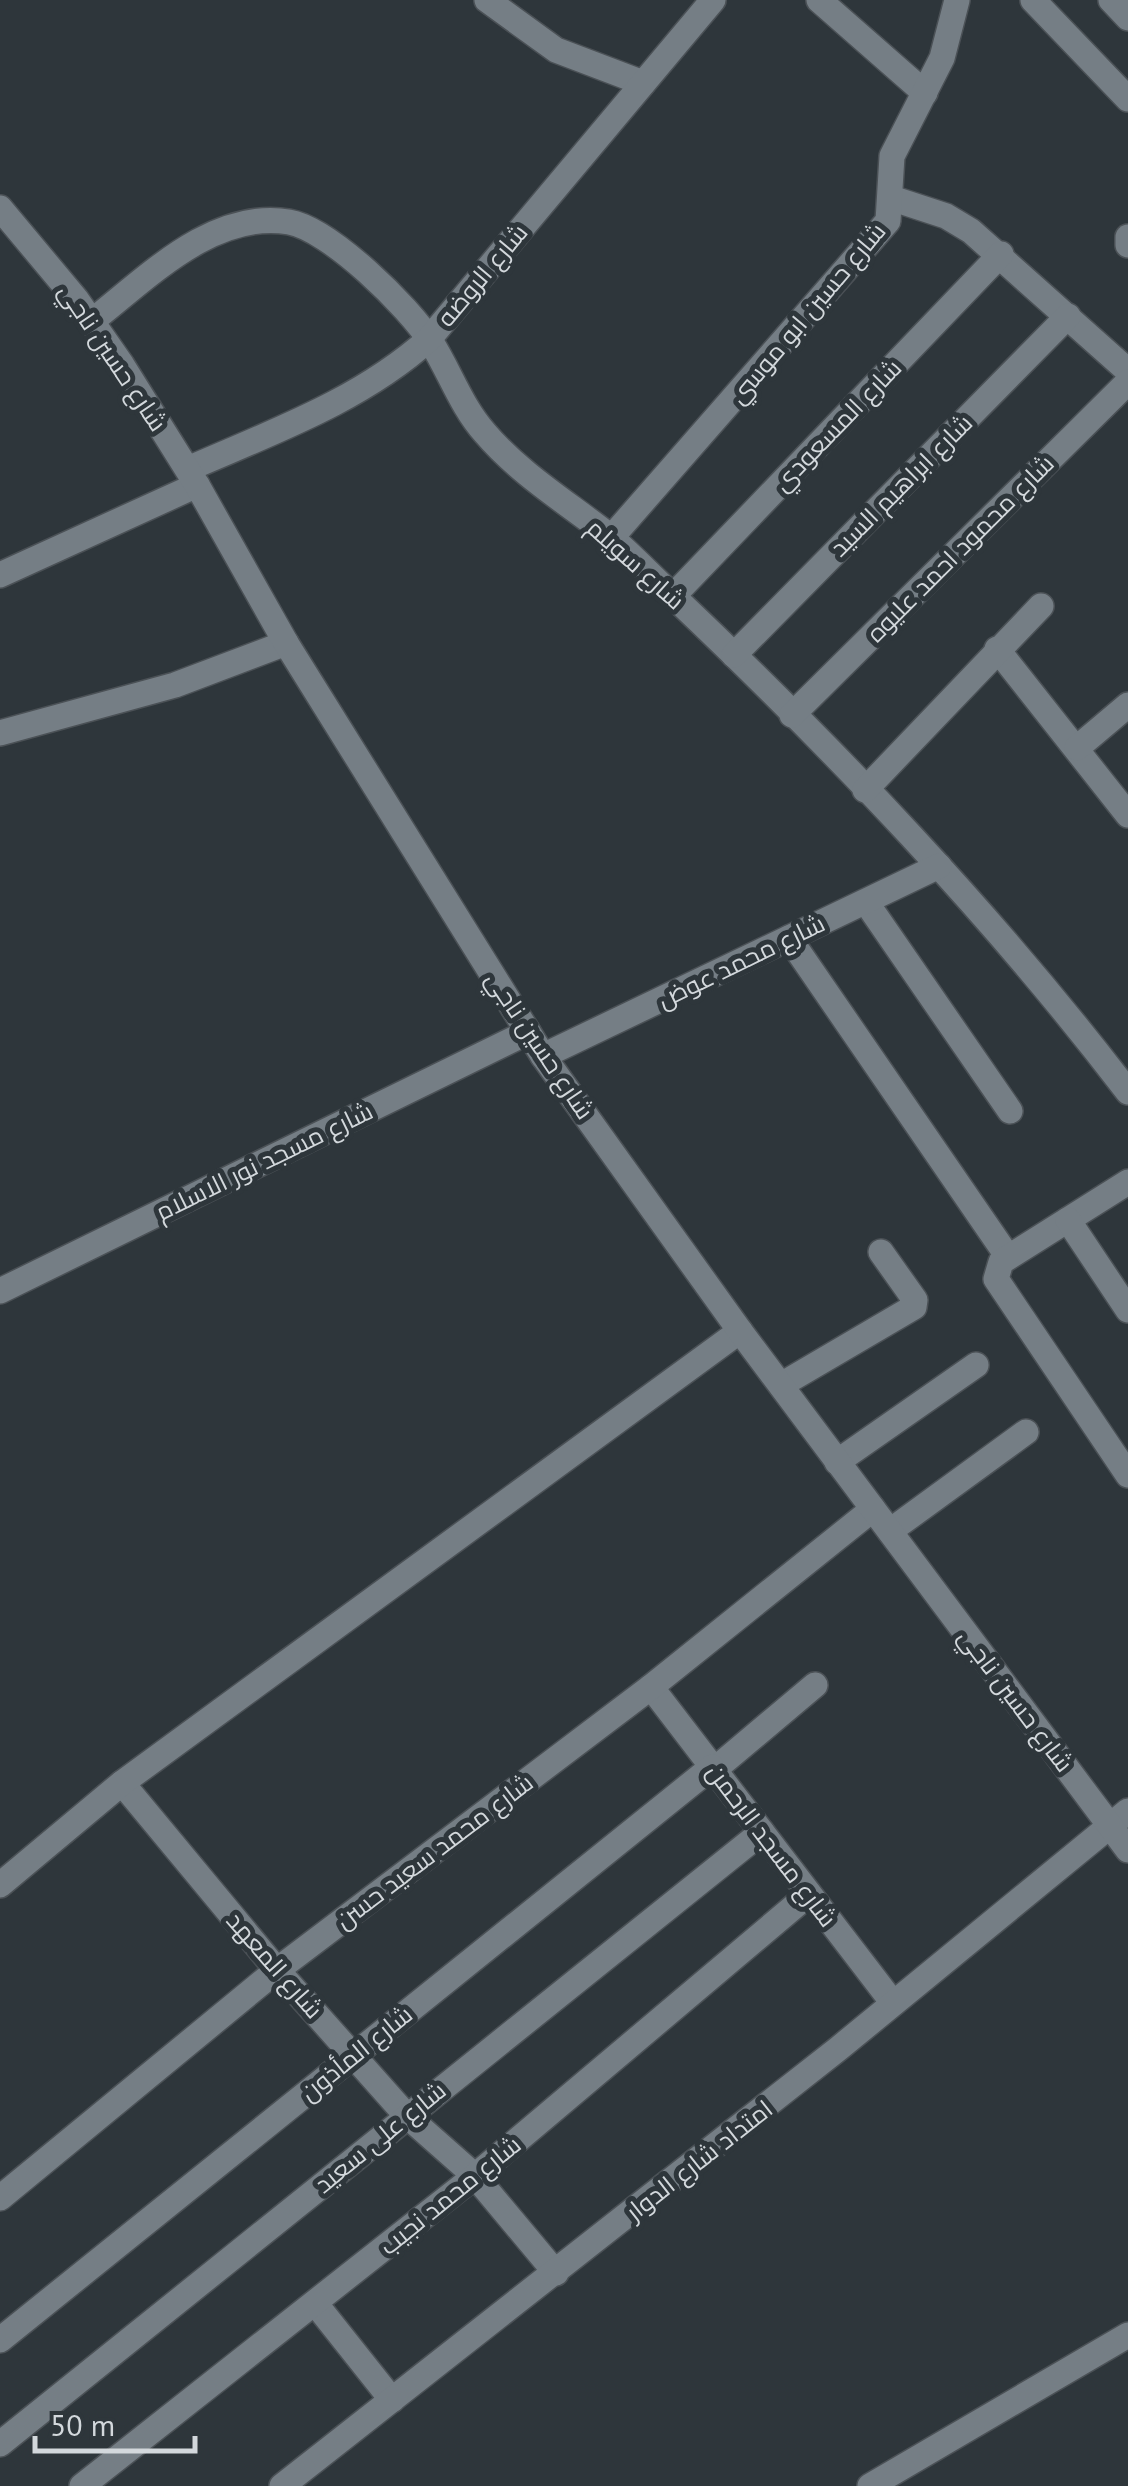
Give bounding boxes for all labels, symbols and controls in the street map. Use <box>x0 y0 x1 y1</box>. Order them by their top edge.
street label: شارع حسين ابو موسي <box>722 216 895 412</box>
street label: شارع الروضه <box>430 217 535 334</box>
street label: شارع حسين ناجي <box>48 277 174 439</box>
street label: شارع المسعودي <box>766 352 911 501</box>
street label: شارع ابراهيم السيد <box>823 407 981 565</box>
street label: شارع محمود احمد عليوه <box>859 447 1061 649</box>
street label: شارع سويلم <box>579 512 692 618</box>
street label: شارع محمد عوض <box>652 907 830 1016</box>
street label: شارع حسين ناجي <box>475 965 601 1127</box>
street label: شارع مسجد نور الاسلام <box>150 1094 379 1229</box>
street label: شارع حسين ناجي <box>948 1622 1081 1781</box>
street label: شارع مسجد الرحمن <box>699 1757 844 1934</box>
street label: شارع محمد سعيد حسن <box>329 1766 540 1937</box>
street label: شارع المعهد <box>219 1905 330 2026</box>
street label: شارع المأذون <box>293 1998 419 2109</box>
street label: شارع على سعيد <box>308 2074 453 2201</box>
street label: امتداد شارع الدوار <box>617 2093 780 2229</box>
street label: شارع محمد نجيب <box>373 2128 528 2263</box>
scale bar <box>35 2391 195 2453</box>
text: 50 m <box>50 2405 115 2444</box>

